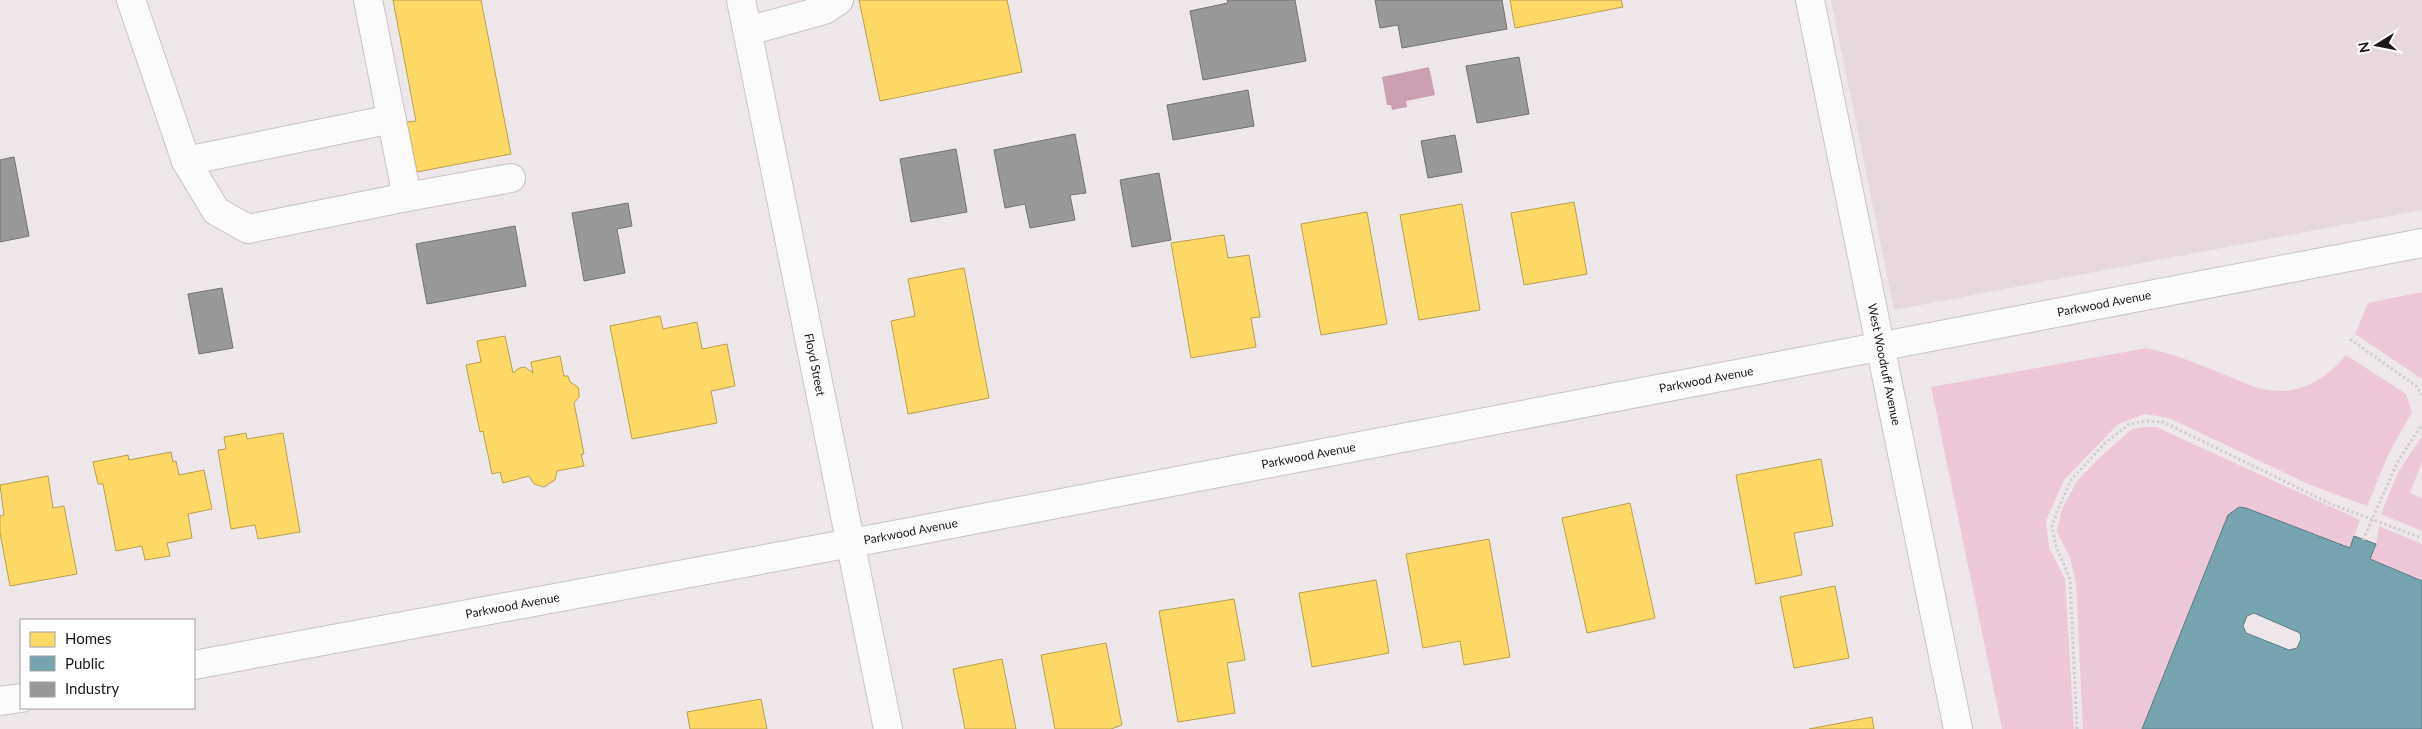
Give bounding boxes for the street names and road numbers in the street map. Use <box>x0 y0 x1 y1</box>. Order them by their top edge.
street label: Parkwood Avenue <box>2056 287 2152 320</box>
street label: West Woodruff Avenue <box>1865 302 1904 427</box>
street label: Floyd Street <box>801 332 829 398</box>
street label: Parkwood Avenue <box>1658 363 1755 396</box>
street label: Parkwood Avenue <box>1260 439 1357 472</box>
street label: Parkwood Avenue <box>862 515 959 548</box>
street label: Parkwood Avenue <box>464 589 561 621</box>

